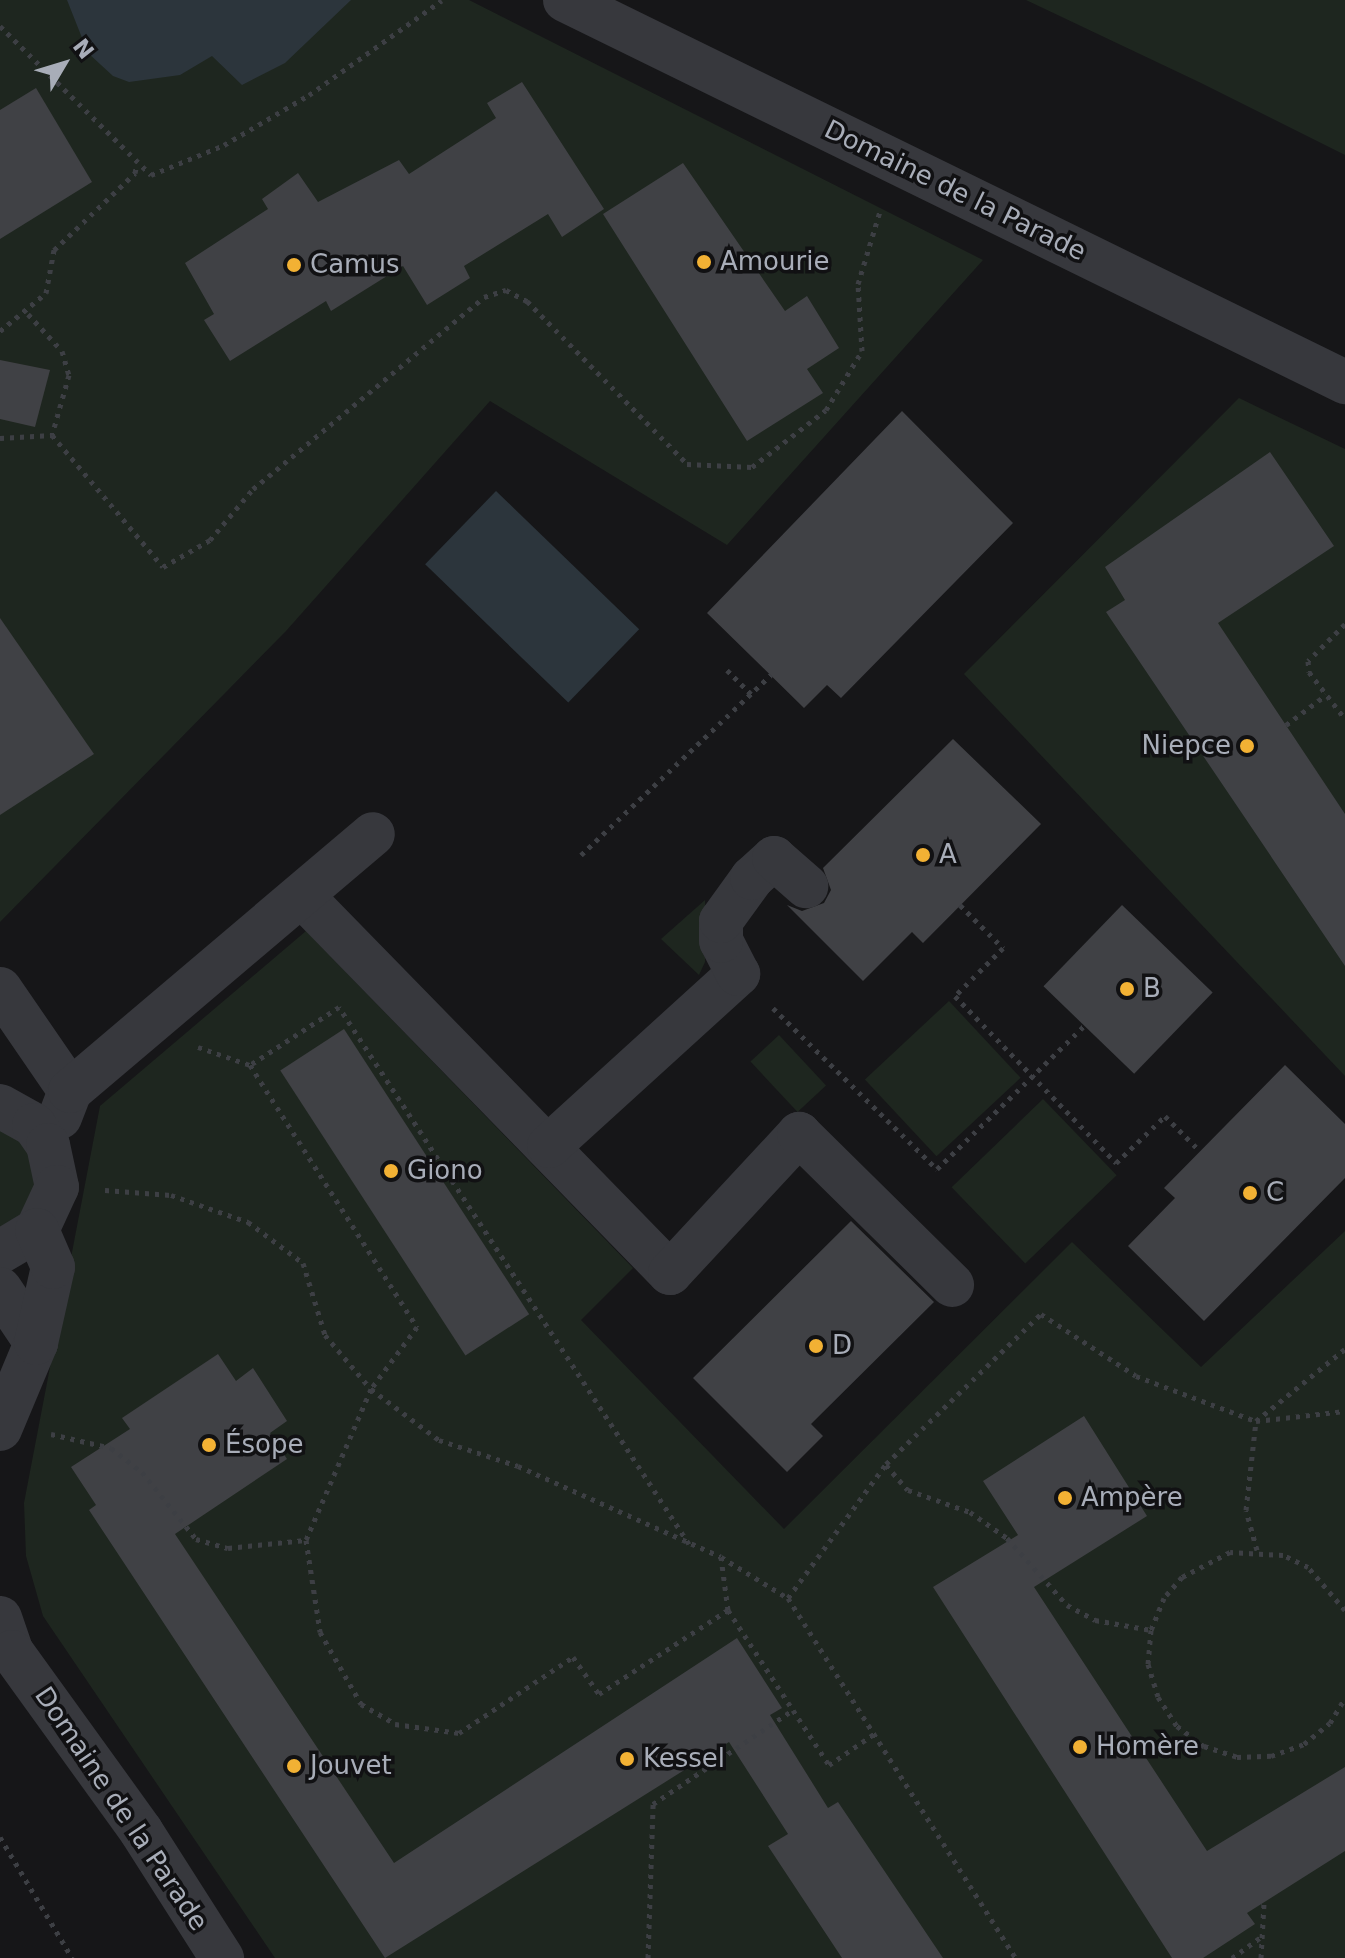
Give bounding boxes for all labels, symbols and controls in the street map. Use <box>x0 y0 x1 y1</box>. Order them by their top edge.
north arrow <box>24 24 104 104</box>
text: N <box>68 34 99 64</box>
street label: Domaine de la Parade <box>819 114 1091 268</box>
place label: Amourie <box>720 246 829 278</box>
place label: Camus <box>310 249 399 281</box>
marker: Amourie <box>695 253 713 271</box>
marker: Camus <box>285 256 303 274</box>
place label: Niepce <box>1142 730 1231 762</box>
marker: Niepce <box>1238 737 1256 755</box>
place label: A <box>939 839 957 871</box>
marker: A <box>914 846 932 864</box>
place label: B <box>1143 973 1161 1005</box>
marker: B <box>1118 980 1136 998</box>
place label: Giono <box>407 1155 483 1187</box>
marker: Giono <box>382 1162 400 1180</box>
place label: C <box>1266 1177 1284 1209</box>
marker: C <box>1241 1184 1259 1202</box>
place label: D <box>832 1330 852 1362</box>
marker: D <box>807 1337 825 1355</box>
place label: Ésope <box>225 1429 303 1461</box>
marker: Ésope <box>200 1436 218 1454</box>
place label: Ampère <box>1081 1482 1183 1514</box>
marker: Ampère <box>1056 1489 1074 1507</box>
street label: Domaine de la Parade <box>28 1681 214 1937</box>
place label: Homère <box>1096 1731 1199 1763</box>
marker: Homère <box>1071 1738 1089 1756</box>
place label: Kessel <box>643 1743 725 1775</box>
place label: Jouvet <box>310 1750 392 1782</box>
marker: Kessel <box>618 1750 636 1768</box>
marker: Jouvet <box>285 1757 303 1775</box>

